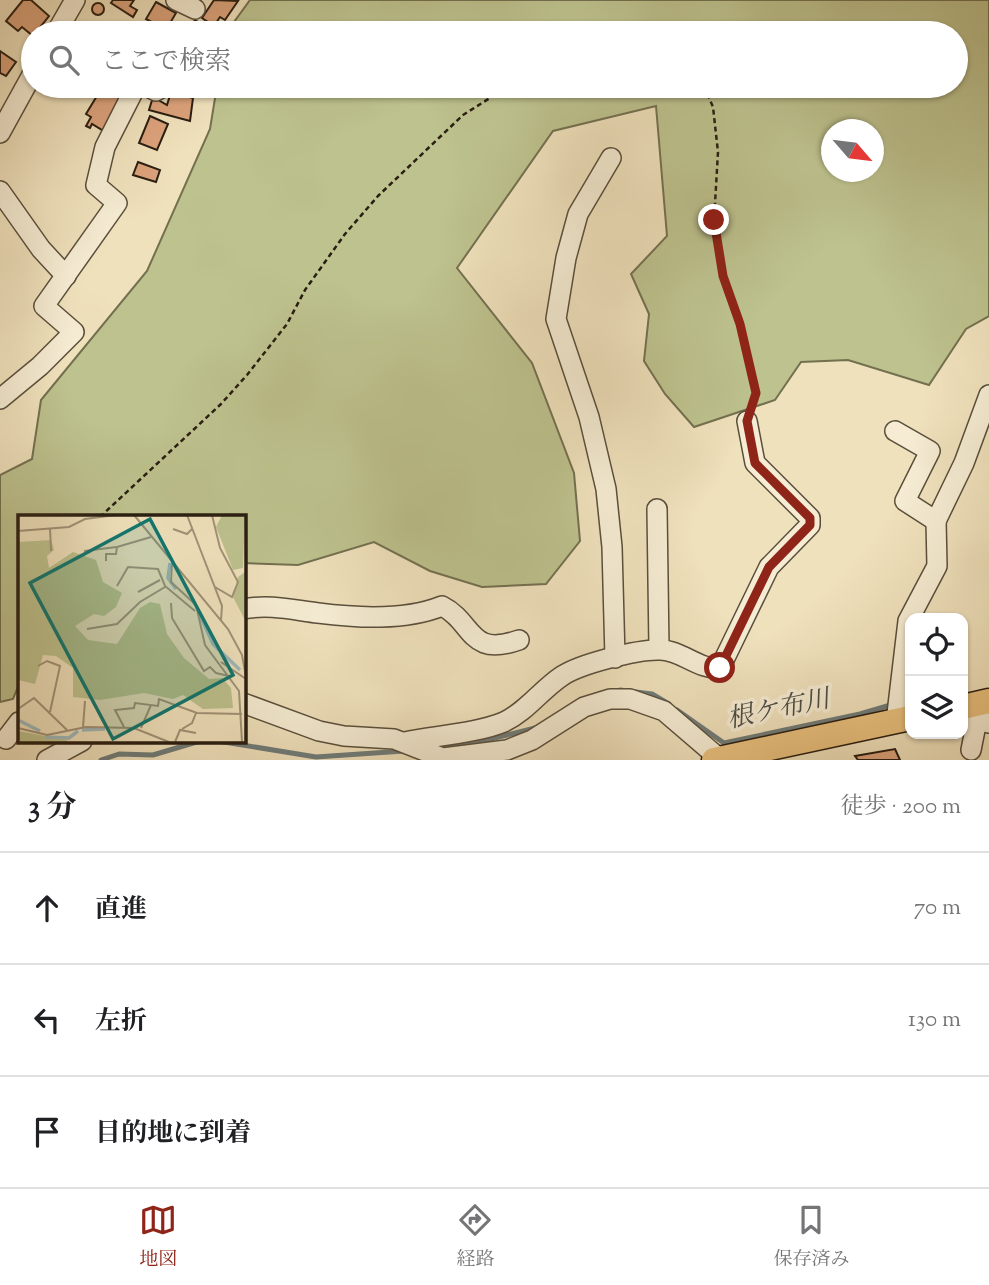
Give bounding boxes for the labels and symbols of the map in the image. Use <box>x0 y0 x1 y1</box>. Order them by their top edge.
north arrow <box>821 119 884 182</box>
route end <box>698 204 729 235</box>
inset map <box>18 515 245 743</box>
route start <box>704 652 735 683</box>
water label: 根ケ布川 <box>724 681 836 739</box>

